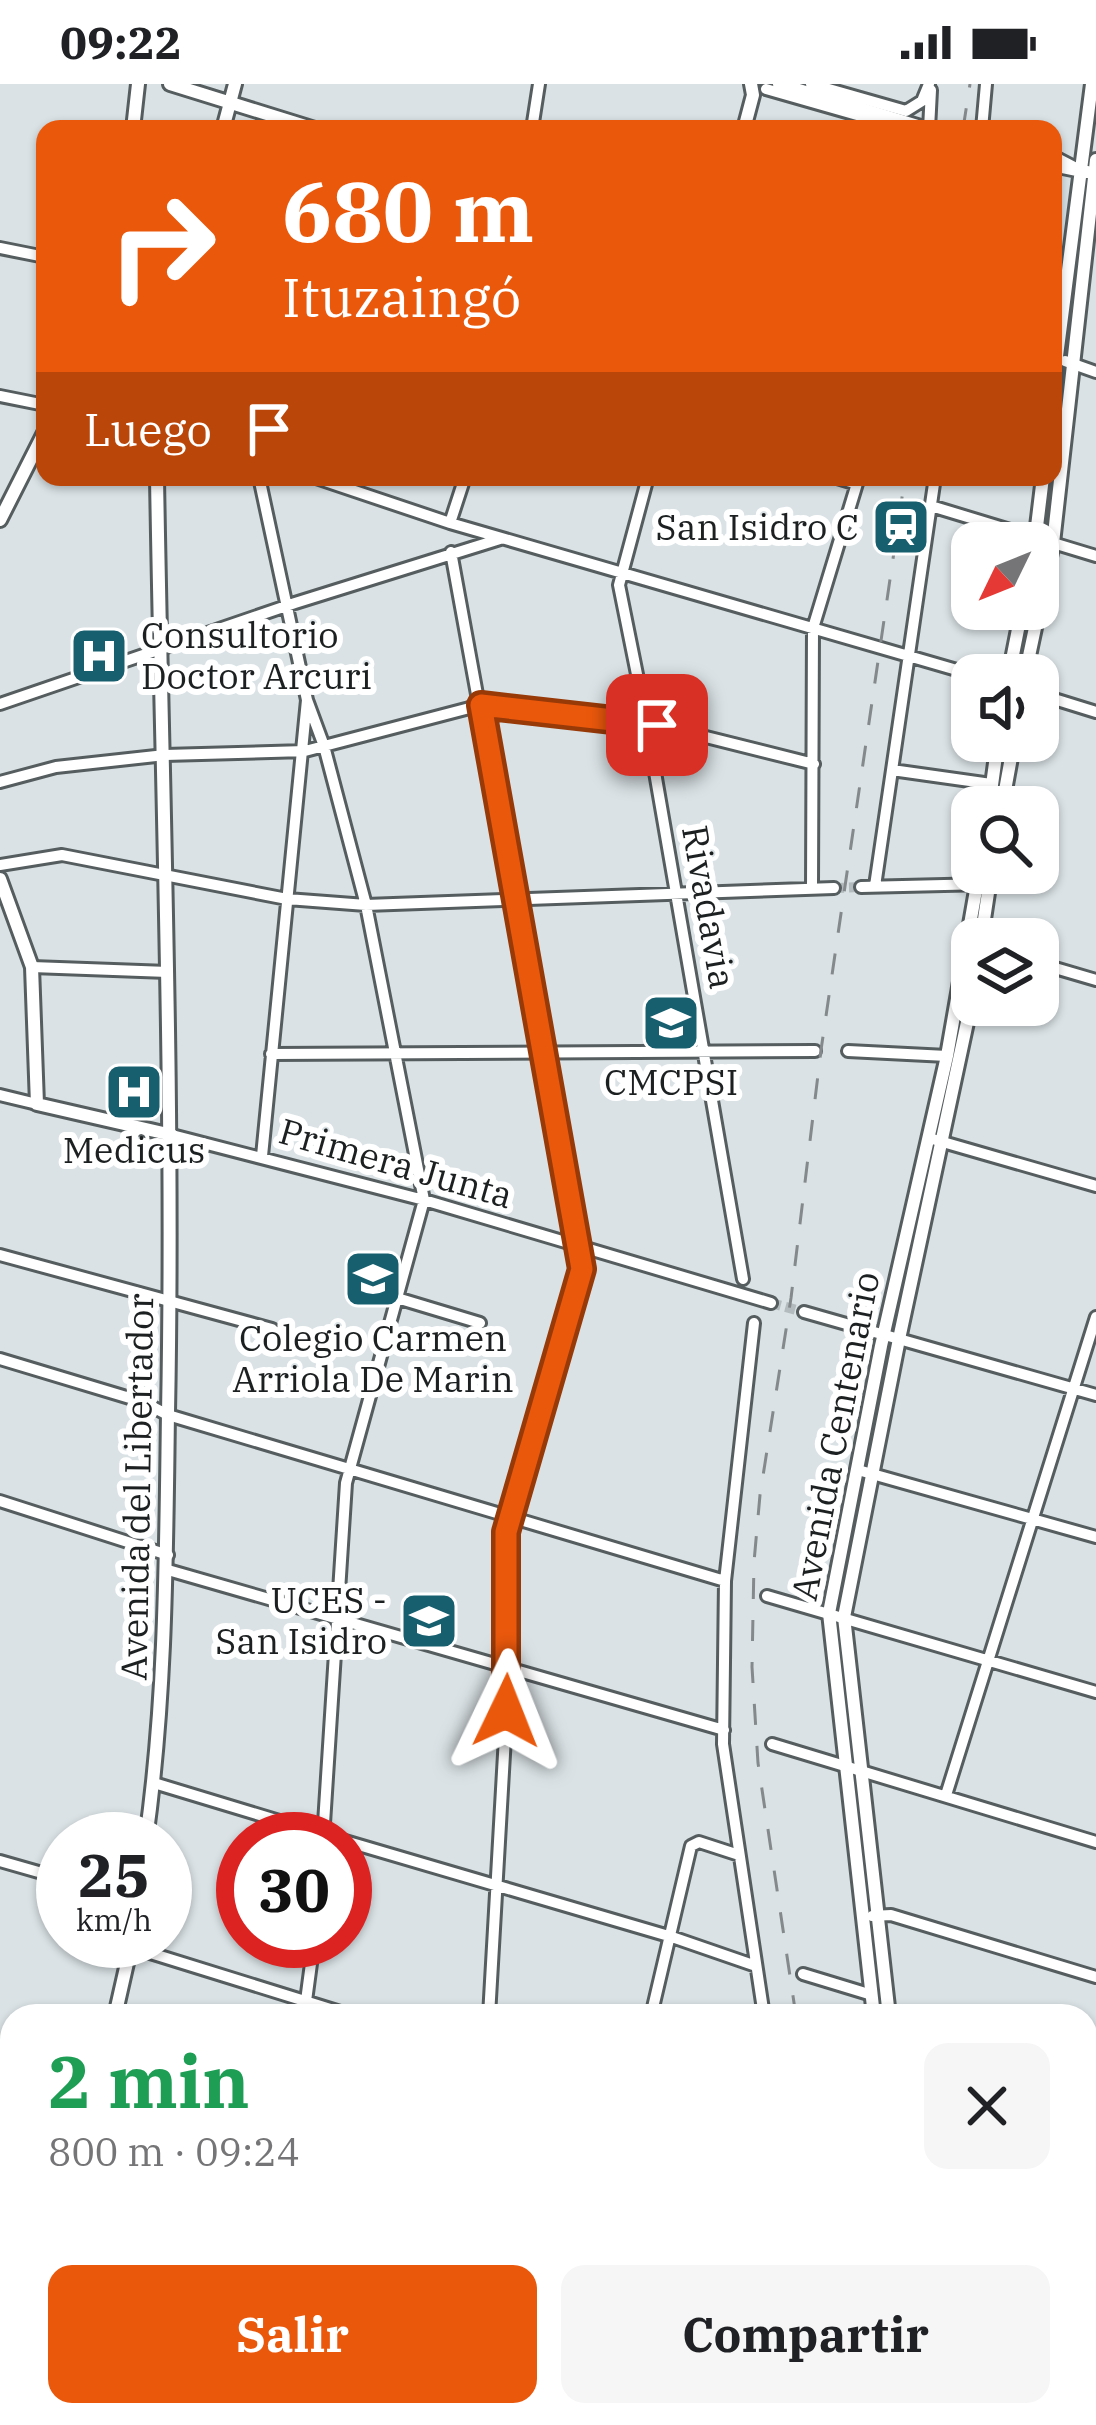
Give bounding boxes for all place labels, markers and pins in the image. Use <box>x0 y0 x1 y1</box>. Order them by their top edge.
station icon: San Isidro C <box>870 496 932 558</box>
place label: San Isidro C <box>656 503 859 550</box>
place label: Consultorio Doctor Arcuri <box>141 611 372 699</box>
hospital icon: Consultorio Doctor Arcuri <box>68 625 130 687</box>
pin <box>606 674 708 776</box>
school or university icon: CMCPSI <box>640 992 702 1054</box>
place label: CMCPSI <box>604 1058 738 1105</box>
hospital icon: Medicus <box>103 1061 165 1123</box>
place label: Medicus <box>63 1126 205 1173</box>
school or university icon: Colegio Carmen Arriola De Marin <box>342 1248 404 1310</box>
place label: Colegio Carmen Arriola De Marin <box>232 1314 514 1402</box>
place label: UCES - San Isidro <box>215 1576 387 1664</box>
school or university icon: UCES - San Isidro <box>398 1590 460 1652</box>

